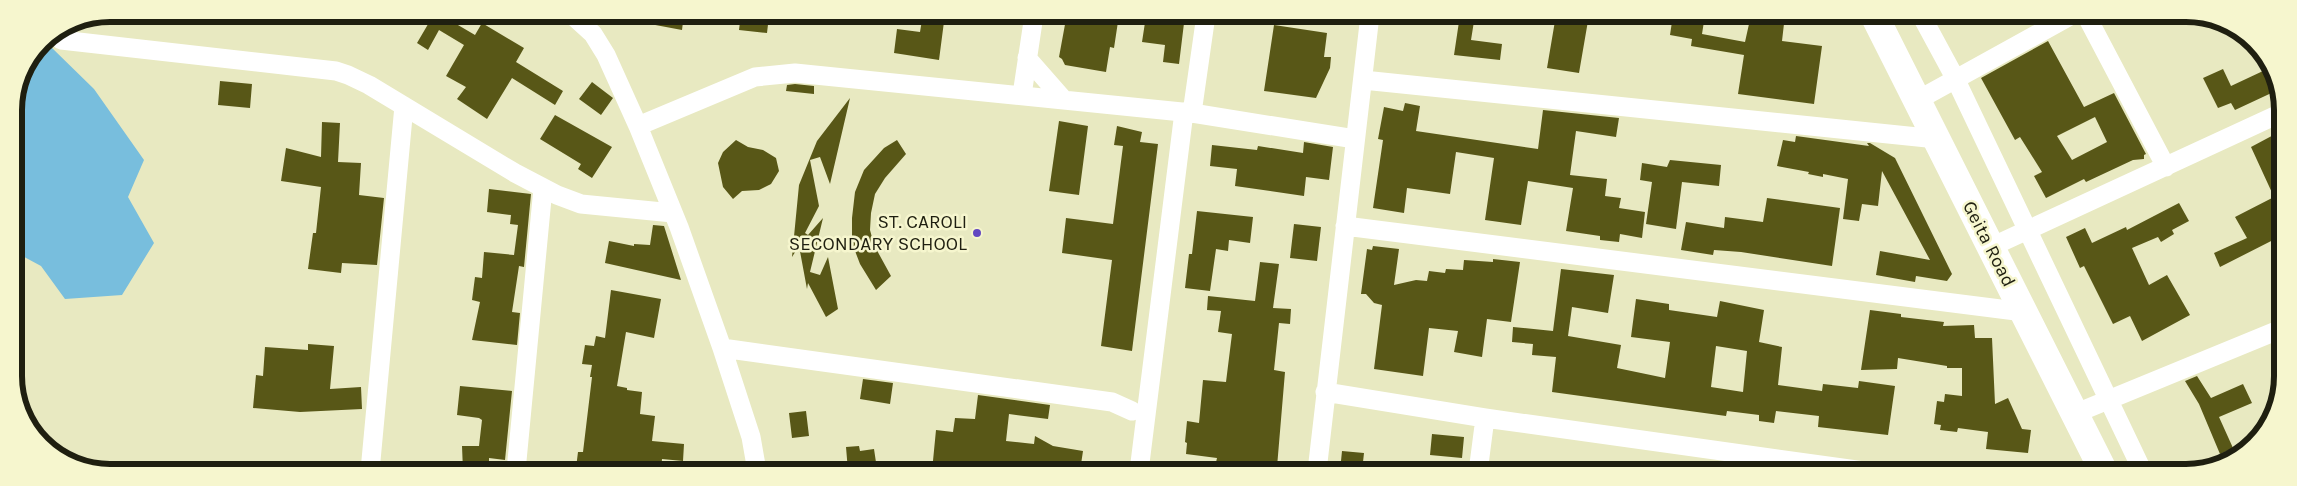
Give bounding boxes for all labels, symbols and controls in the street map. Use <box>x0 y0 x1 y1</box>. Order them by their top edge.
street label: Geita Road <box>1958 197 2020 291</box>
place label: ST. CAROLI SECONDARY SCHOOL <box>789 211 967 255</box>
marker: ST. CAROLI SECONDARY SCHOOL <box>971 227 983 239</box>

